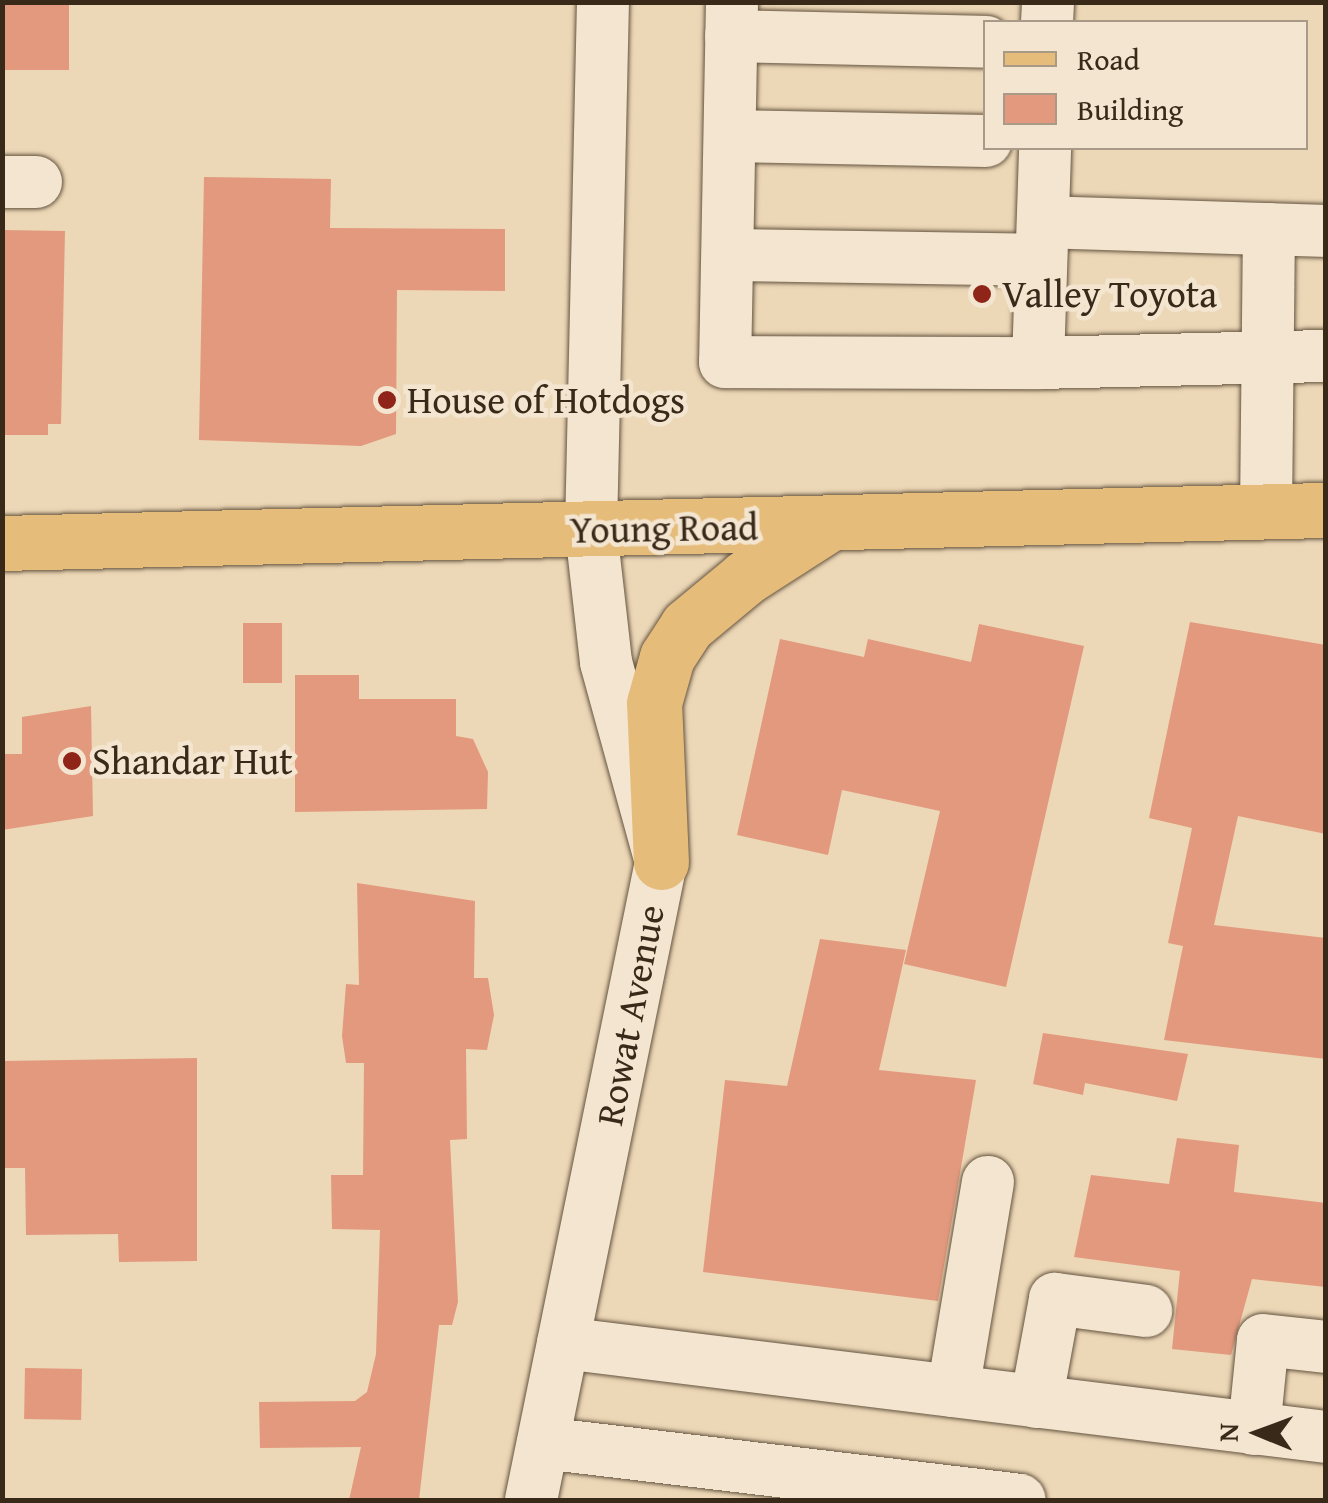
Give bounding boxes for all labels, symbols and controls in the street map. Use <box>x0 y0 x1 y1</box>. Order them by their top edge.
legend <box>983 20 1308 150</box>
text: Road <box>1077 37 1140 81</box>
text: Building <box>1077 87 1183 131</box>
place label: Valley Toyota <box>1002 271 1217 317</box>
marker: Valley Toyota <box>971 283 993 305</box>
place label: House of Hotdogs <box>407 377 685 423</box>
marker: House of Hotdogs <box>376 389 398 411</box>
street label: Young Road <box>569 504 759 552</box>
place label: Shandar Hut <box>92 738 293 784</box>
marker: Shandar Hut <box>61 750 83 772</box>
street label: Rowat Avenue <box>586 901 674 1129</box>
north arrow <box>1208 1383 1308 1483</box>
text: N <box>1207 1423 1248 1442</box>

